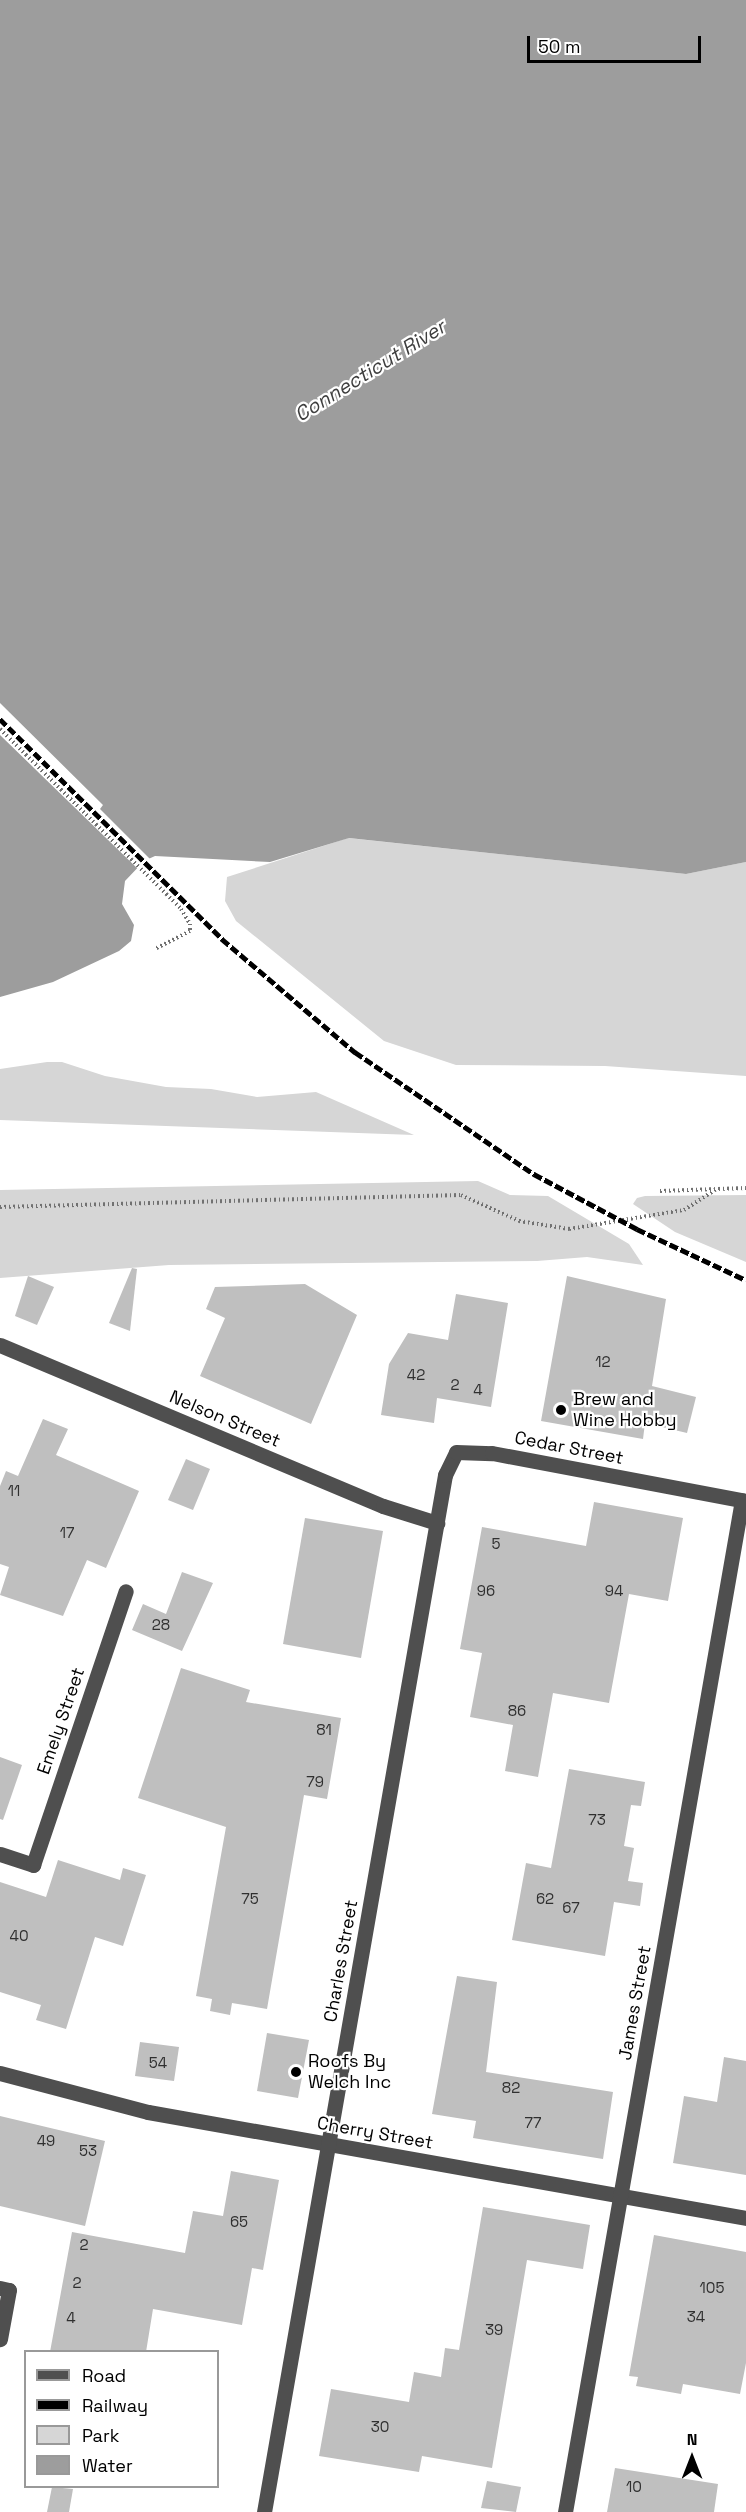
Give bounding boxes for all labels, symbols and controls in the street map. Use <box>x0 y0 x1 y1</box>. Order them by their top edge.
scale bar <box>530 24 704 62</box>
text: 50 m <box>538 35 580 58</box>
water label: Connecticut River <box>290 315 450 427</box>
house number: 12 <box>595 1353 611 1371</box>
house number: 42 <box>407 1366 425 1384</box>
house number: 2 <box>450 1376 460 1394</box>
house number: 4 <box>473 1381 483 1399</box>
street label: Nelson Street <box>166 1386 284 1452</box>
place label: Brew and Wine Hobby <box>573 1389 677 1432</box>
marker: Brew and Wine Hobby <box>554 1403 568 1417</box>
street label: Cedar Street <box>513 1427 625 1469</box>
house number: 11 <box>8 1482 20 1500</box>
house number: 17 <box>60 1524 74 1542</box>
house number: 5 <box>492 1535 500 1553</box>
house number: 96 <box>477 1582 495 1600</box>
house number: 94 <box>605 1582 623 1600</box>
house number: 28 <box>152 1616 170 1634</box>
street label: Emely Street <box>33 1665 89 1777</box>
house number: 86 <box>508 1702 526 1720</box>
house number: 81 <box>316 1721 332 1739</box>
house number: 79 <box>306 1773 324 1791</box>
house number: 73 <box>588 1811 606 1829</box>
house number: 75 <box>241 1890 259 1908</box>
house number: 62 <box>536 1890 554 1908</box>
street label: Charles Street <box>320 1898 362 2024</box>
house number: 67 <box>562 1899 580 1917</box>
house number: 40 <box>10 1927 28 1945</box>
street label: James Street <box>614 1944 656 2062</box>
place label: Roofs By Welch Inc <box>308 2051 391 2094</box>
house number: 54 <box>149 2054 167 2072</box>
marker: Roofs By Welch Inc <box>289 2065 303 2079</box>
house number: 82 <box>502 2079 520 2097</box>
street label: Cherry Street <box>315 2112 435 2154</box>
house number: 77 <box>525 2114 541 2132</box>
house number: 49 <box>37 2132 55 2150</box>
house number: 53 <box>79 2142 97 2160</box>
house number: 65 <box>230 2213 248 2231</box>
house number: 2 <box>79 2236 89 2254</box>
house number: 2 <box>72 2274 82 2292</box>
house number: 105 <box>700 2279 724 2297</box>
house number: 34 <box>687 2308 705 2326</box>
house number: 4 <box>66 2309 76 2327</box>
house number: 39 <box>485 2321 503 2339</box>
legend <box>24 2350 219 2488</box>
text: Road <box>82 2364 126 2387</box>
text: Railway <box>82 2394 148 2417</box>
house number: 30 <box>371 2418 389 2436</box>
text: Park <box>82 2424 119 2447</box>
north arrow <box>662 2428 722 2488</box>
text: N <box>687 2429 697 2450</box>
text: Water <box>82 2454 133 2477</box>
house number: 10 <box>626 2478 642 2496</box>

